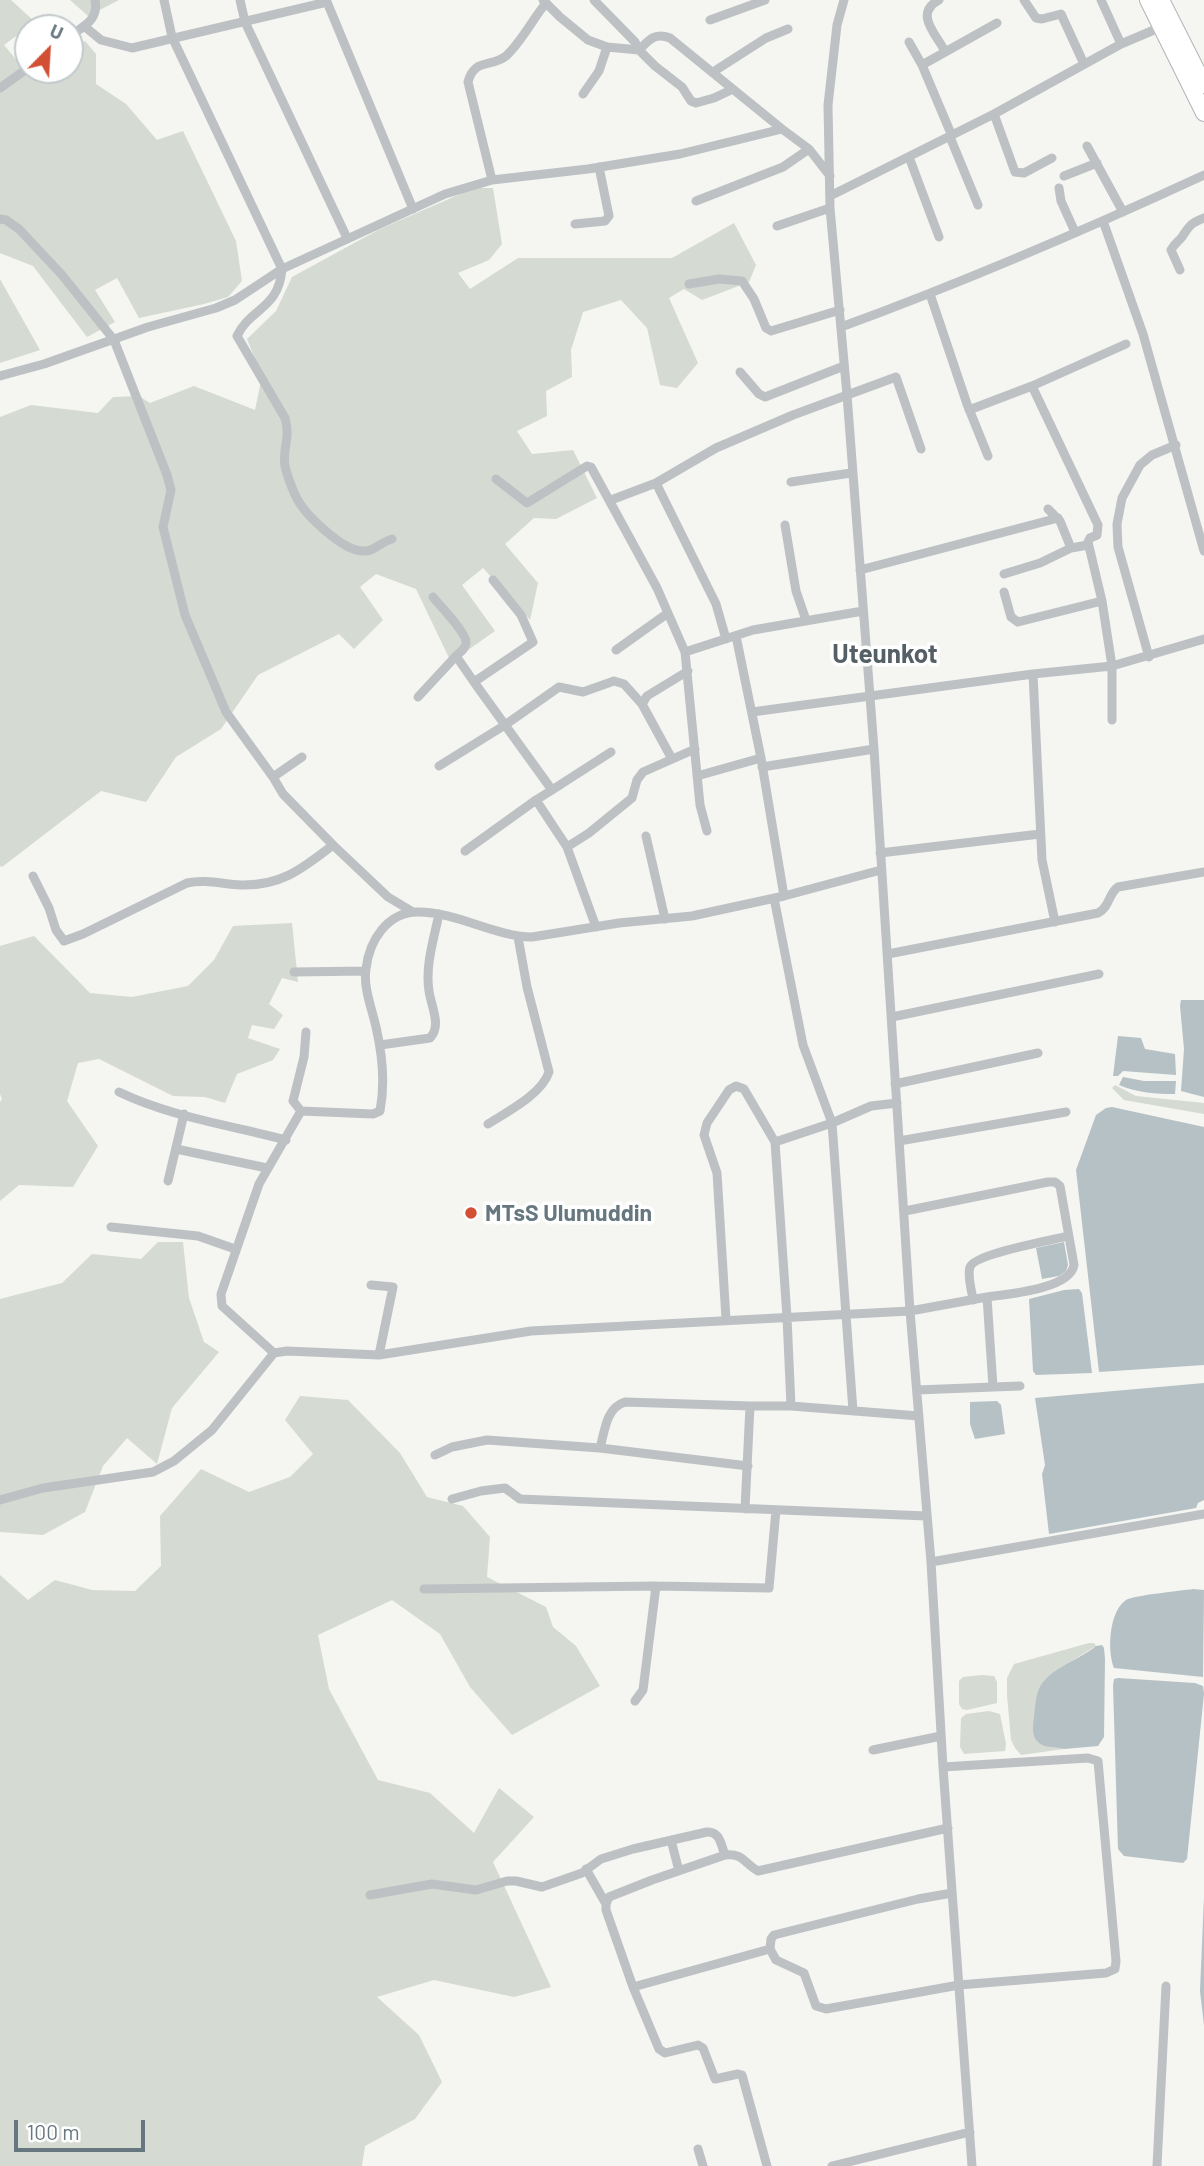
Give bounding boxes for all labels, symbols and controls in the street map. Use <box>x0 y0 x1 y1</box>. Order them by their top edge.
north arrow <box>14 14 84 84</box>
text: U <box>47 18 67 44</box>
district label: Uteunkot <box>832 638 938 670</box>
place label: MTsS Ulumuddin <box>485 1199 652 1227</box>
marker: MTsS Ulumuddin <box>463 1205 479 1221</box>
scale bar <box>18 2106 149 2150</box>
text: 100 m <box>27 2119 80 2144</box>

